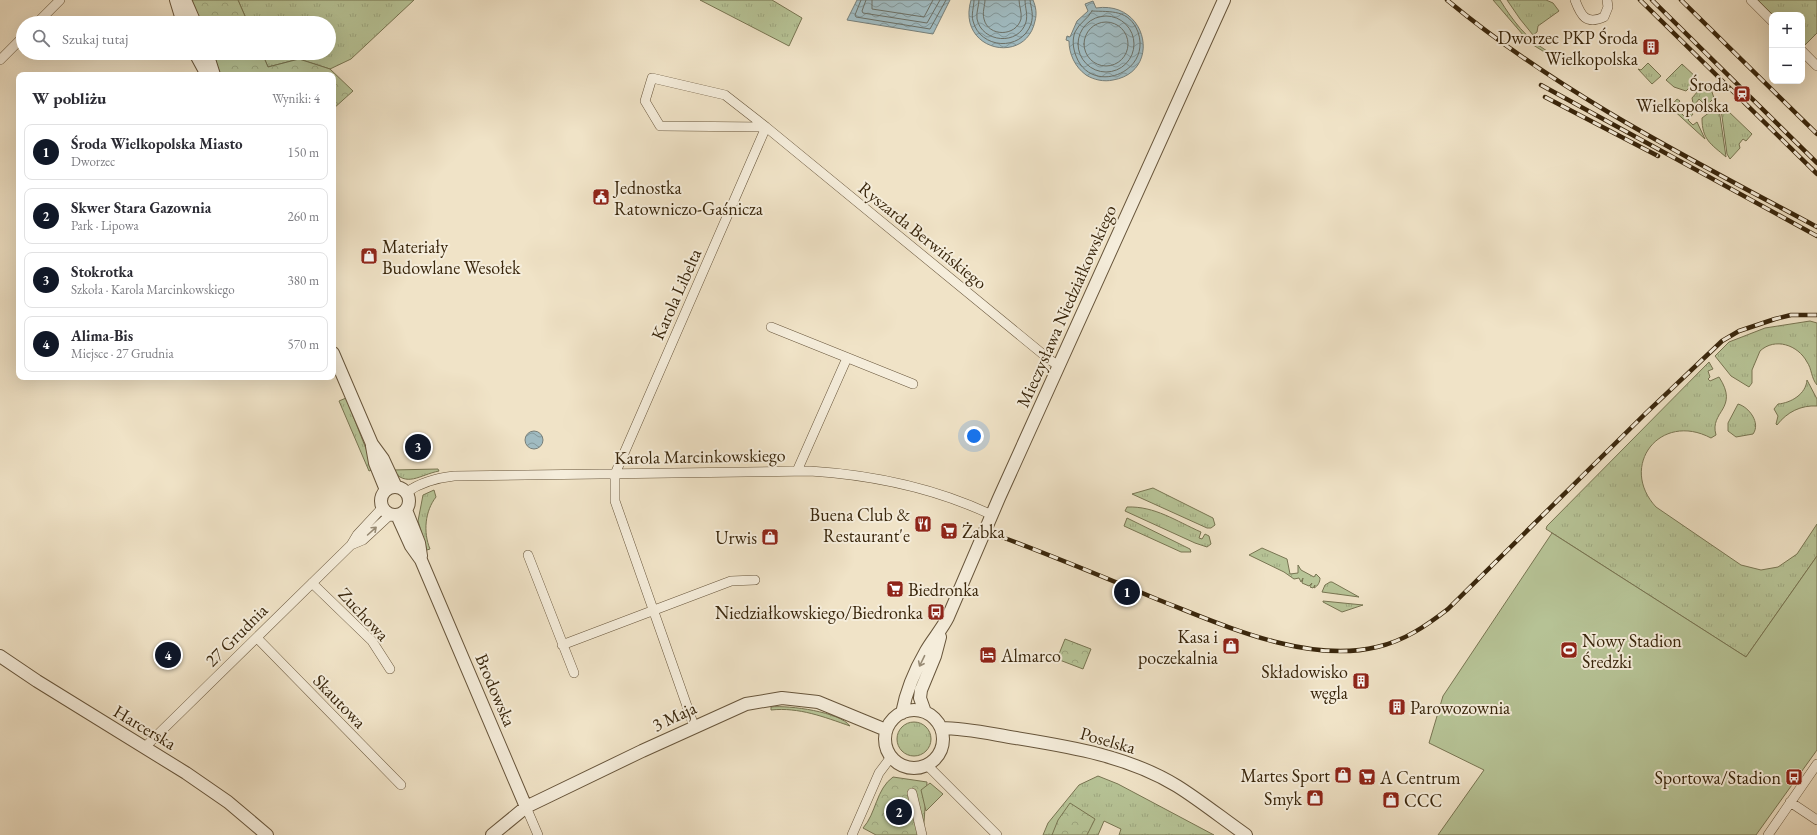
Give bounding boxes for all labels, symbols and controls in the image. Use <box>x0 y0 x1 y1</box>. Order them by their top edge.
map controls <box>1769 12 1805 84</box>
button: + <box>1769 12 1805 48</box>
search box <box>16 16 336 60</box>
place label: Dworzec PKP Środa Wielkopolska <box>1498 26 1639 70</box>
icon: search <box>30 27 52 49</box>
text: Szukaj tutaj <box>62 29 128 48</box>
building icon: Dworzec PKP Środa Wielkopolska <box>1641 37 1661 57</box>
button: − <box>1769 48 1805 84</box>
place label: Środa Wielkopolska <box>1636 73 1730 117</box>
station icon: Środa Wielkopolska <box>1732 84 1752 104</box>
text: W pobliżu <box>32 87 106 109</box>
text: Wyniki: 4 <box>272 90 320 107</box>
text: Środa Wielkopolska Miasto <box>71 134 243 153</box>
text: 1 <box>43 144 49 161</box>
text: 150 m <box>288 144 319 161</box>
text: Dworzec <box>71 153 115 170</box>
place label: Jednostka Ratowniczo-Gaśnicza <box>612 176 764 220</box>
street label: Ryszarda Berwińskiego <box>854 176 992 294</box>
public building icon: Jednostka Ratowniczo-Gaśnicza <box>591 187 611 207</box>
text: Skwer Stara Gazownia <box>71 198 211 217</box>
street label: Mieczysława Niedziałkowskiego <box>1011 201 1121 411</box>
text: 2 <box>43 208 49 225</box>
text: 260 m <box>288 208 319 225</box>
text: Park · Lipowa <box>71 217 139 234</box>
place label: Materiały Budowlane Wesołek <box>382 235 521 279</box>
street label: Karola Libelta <box>646 244 707 343</box>
shop icon: Materiały Budowlane Wesołek <box>359 246 379 266</box>
text: Stokrotka <box>71 262 133 281</box>
text: 3 <box>43 272 49 289</box>
text: 380 m <box>288 272 319 289</box>
text: Szkoła · Karola Marcinkowskiego <box>71 281 235 298</box>
text: Alima-Bis <box>71 326 133 345</box>
text: 4 <box>43 336 49 353</box>
text: 570 m <box>288 336 319 353</box>
text: Miejsce · 27 Grudnia <box>71 345 174 362</box>
your location <box>964 426 984 446</box>
pin: 3 <box>405 432 431 462</box>
street label: Karola Marcinkowskiego <box>614 443 786 469</box>
place label: Buena Club & Restaurant'e <box>810 503 910 547</box>
restaurant icon: Buena Club & Restaurant'e <box>913 514 933 534</box>
place label: Żabka <box>962 520 1005 543</box>
supermarket icon: Żabka <box>939 521 959 541</box>
one-way arrow <box>367 526 377 536</box>
place label: Urwis <box>715 526 757 549</box>
shop icon: Urwis <box>760 527 780 547</box>
pin: 1 <box>1114 577 1140 607</box>
place label: Biedronka <box>908 578 980 601</box>
supermarket icon: Biedronka <box>885 579 905 599</box>
street label: Zuchowa <box>333 582 395 646</box>
street label: 27 Grudnia <box>200 598 273 671</box>
place label: Niedziałkowskiego/Biedronka <box>715 601 924 624</box>
bus stop icon: Niedziałkowskiego/Biedronka <box>926 602 946 622</box>
place label: Kasa i poczekalnia <box>1138 625 1219 669</box>
place label: Nowy Stadion Średzki <box>1582 629 1682 673</box>
shop icon: Kasa i poczekalnia <box>1221 636 1241 656</box>
pin: 4 <box>155 640 181 670</box>
sports icon: Nowy Stadion Średzki <box>1559 640 1579 660</box>
place label: Almarco <box>1000 644 1061 667</box>
hotel icon: Almarco <box>978 645 998 665</box>
street label: Brodowska <box>470 650 522 731</box>
one-way arrow <box>918 654 925 666</box>
place label: Składowisko węgla <box>1261 660 1349 704</box>
street label: Skautowa <box>308 669 372 734</box>
building icon: Składowisko węgla <box>1351 671 1371 691</box>
street label: 3 Maja <box>648 695 701 736</box>
place label: Parowozownia <box>1410 696 1511 719</box>
building icon: Parowozownia <box>1387 697 1407 717</box>
street label: Harcerska <box>109 699 181 755</box>
street label: Poselska <box>1078 721 1139 759</box>
place label: Martes Sport <box>1241 764 1330 787</box>
shop icon: Martes Sport <box>1333 765 1353 785</box>
place label: A Centrum <box>1379 766 1461 789</box>
place label: Sportowa/Stadion <box>1655 766 1781 789</box>
supermarket icon: A Centrum <box>1357 767 1377 787</box>
bus stop icon: Sportowa/Stadion <box>1784 767 1804 787</box>
place label: Smyk <box>1264 787 1303 810</box>
shop icon: Smyk <box>1305 788 1325 808</box>
place label: CCC <box>1404 789 1442 812</box>
shop icon: CCC <box>1381 790 1401 810</box>
pin: 2 <box>886 797 912 827</box>

